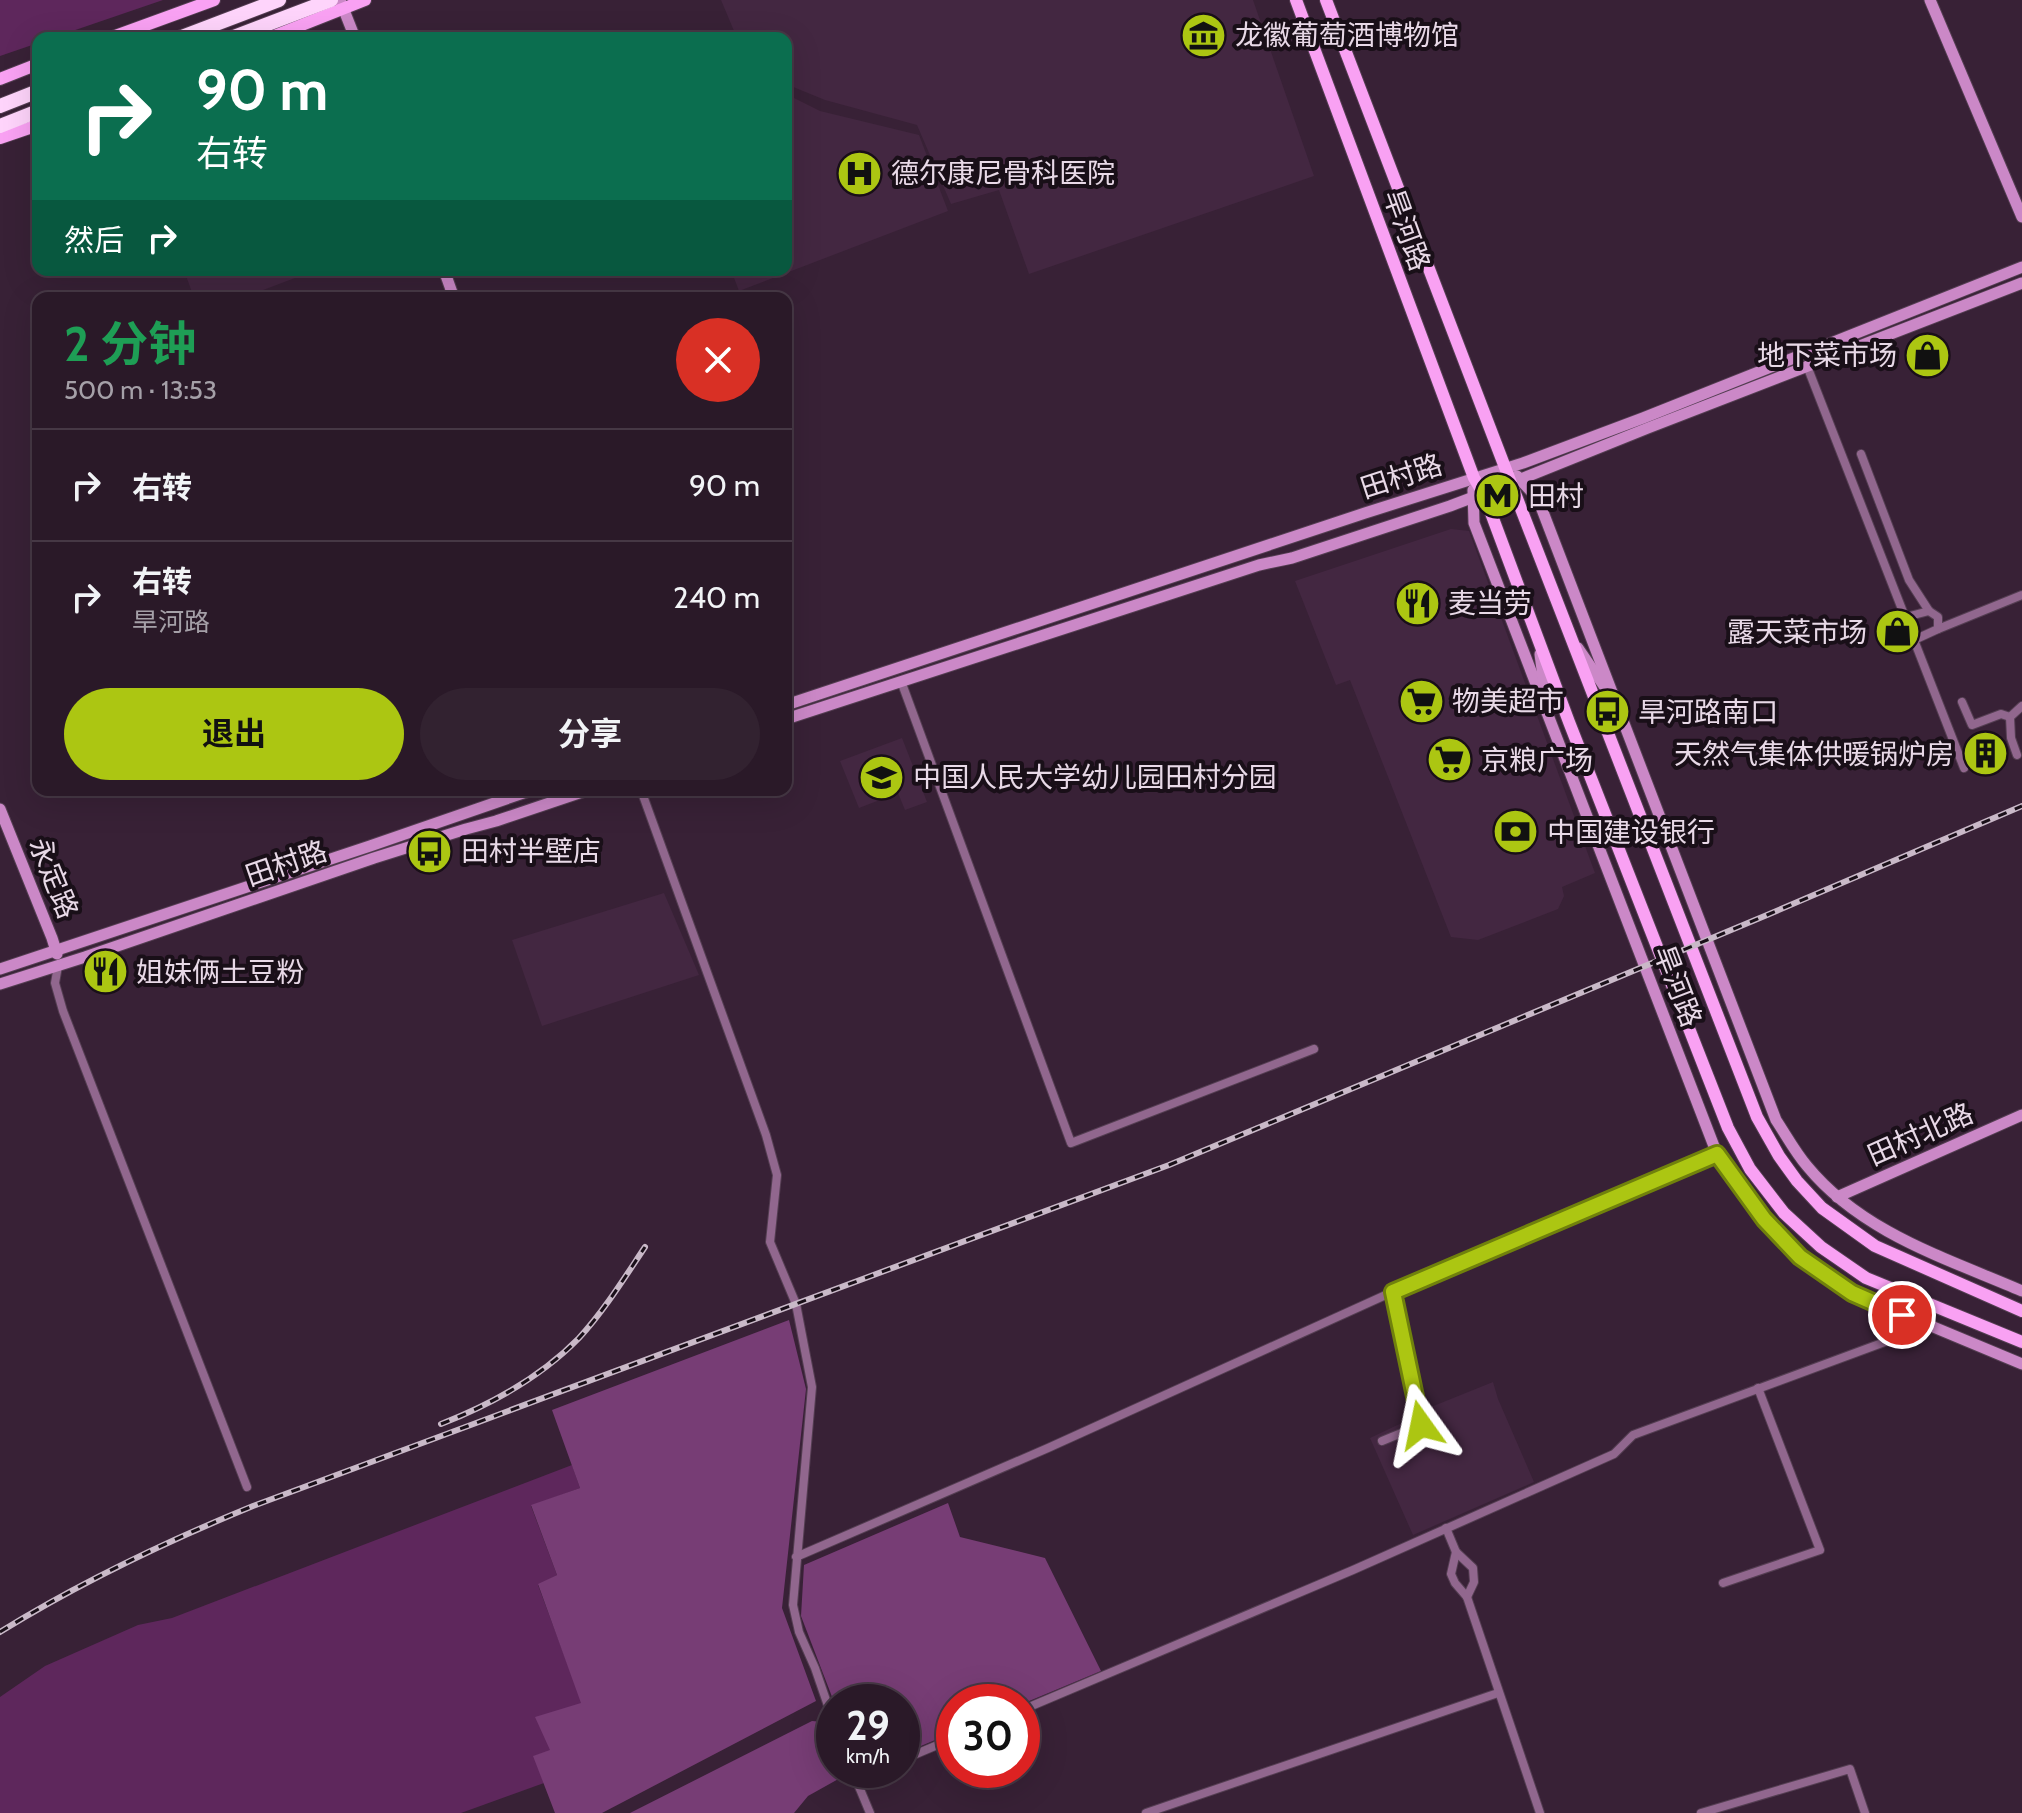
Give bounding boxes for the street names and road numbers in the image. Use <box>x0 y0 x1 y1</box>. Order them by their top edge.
street label: 旱河路 <box>1377 185 1437 275</box>
street label: 田村路 <box>1356 447 1446 505</box>
street label: 永定路 <box>23 833 85 923</box>
street label: 田村路 <box>241 833 331 893</box>
street label: 旱河路 <box>1647 941 1709 1031</box>
street label: 田村北路 <box>1862 1096 1978 1172</box>

